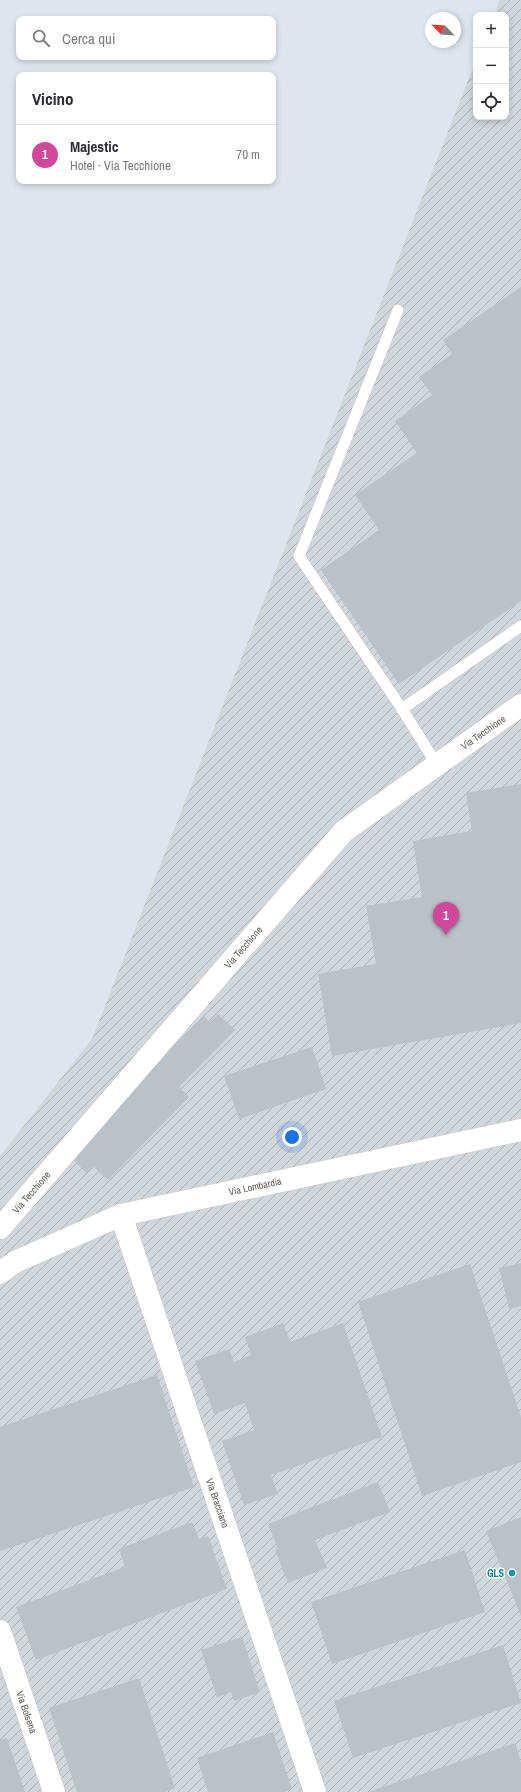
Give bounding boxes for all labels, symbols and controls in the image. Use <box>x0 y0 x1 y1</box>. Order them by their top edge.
north arrow <box>425 12 461 48</box>
map controls <box>473 12 509 120</box>
button: + <box>473 12 509 48</box>
search box <box>16 16 276 60</box>
icon: search <box>30 27 52 49</box>
text: Cerca qui <box>62 28 115 49</box>
button: − <box>473 48 509 84</box>
button: locate <box>473 84 509 120</box>
text: Vicino <box>32 87 74 110</box>
text: Majestic <box>70 136 119 157</box>
text: 1 <box>42 146 48 163</box>
text: 70 m <box>236 146 260 163</box>
text: Hotel · Via Tecchione <box>70 157 171 174</box>
street label: Via Tecchione <box>458 712 509 753</box>
pin: 1 <box>433 902 459 935</box>
street label: Via Tecchione <box>222 923 266 971</box>
your location <box>282 1127 302 1147</box>
street label: Via Tecchione <box>10 1168 54 1216</box>
street label: Via Lombardia <box>228 1174 283 1198</box>
street label: Via Bracciano <box>203 1477 232 1530</box>
place label: GLS <box>487 1567 505 1580</box>
marker: GLS <box>507 1568 517 1578</box>
street label: Via Bolsena <box>13 1689 40 1736</box>

